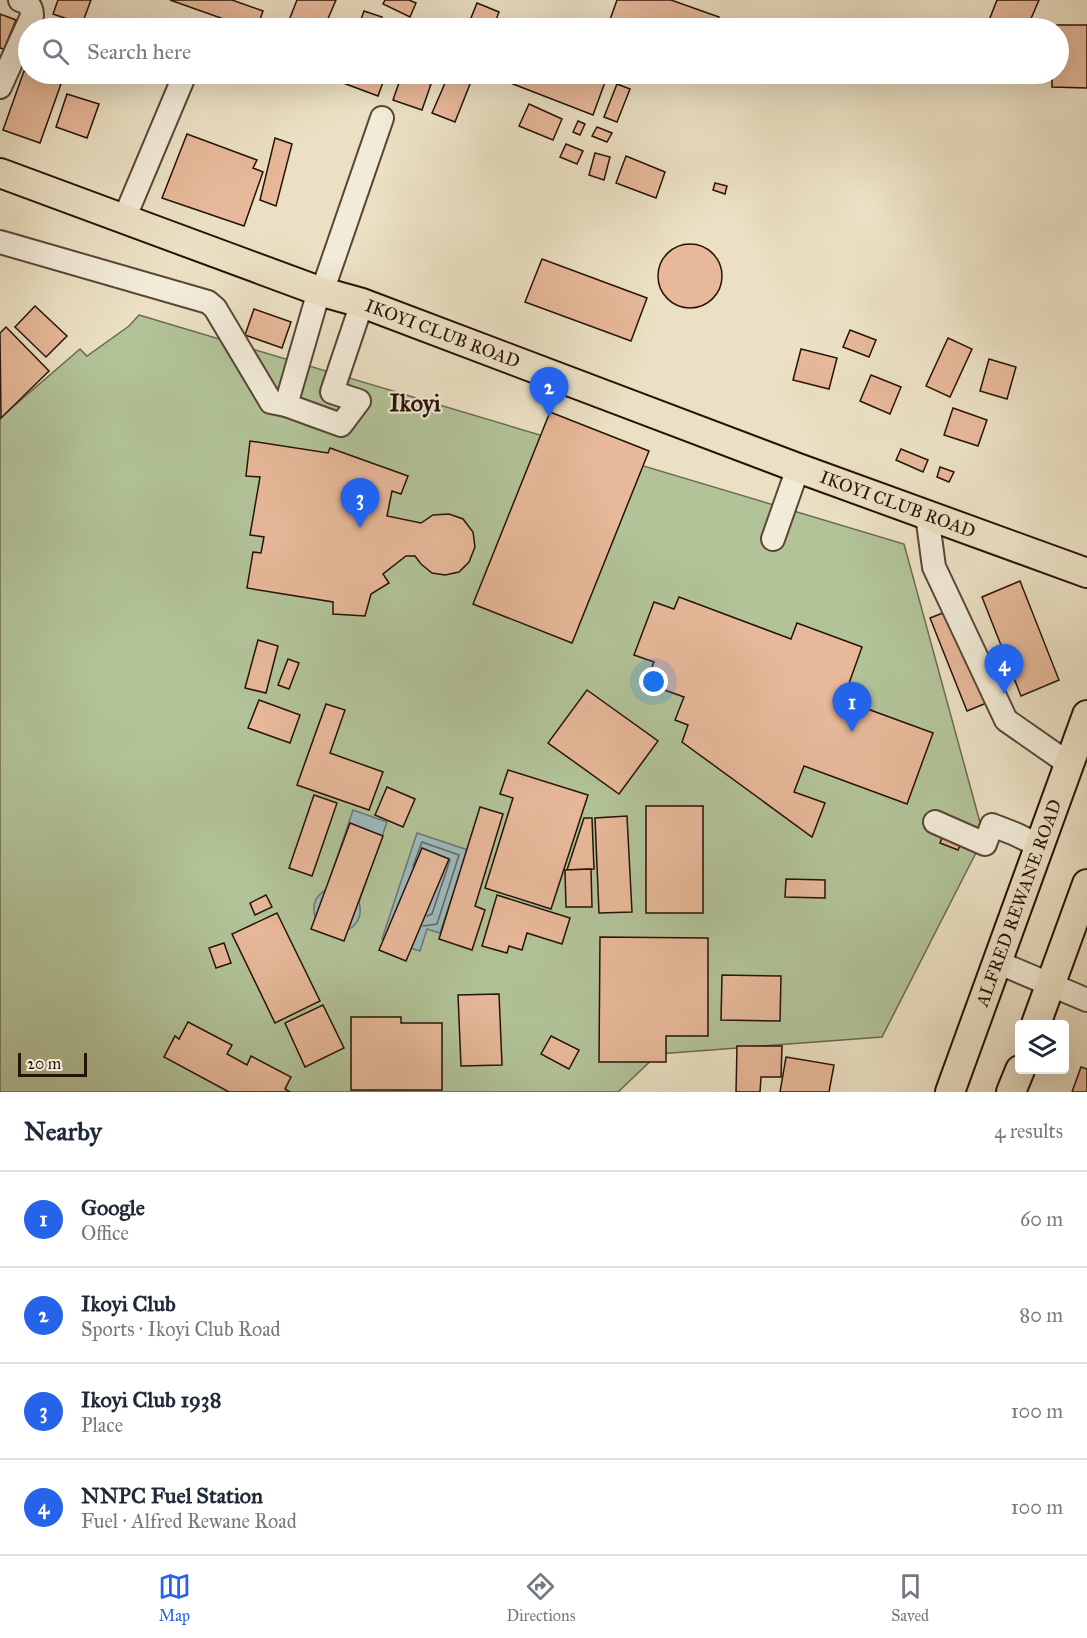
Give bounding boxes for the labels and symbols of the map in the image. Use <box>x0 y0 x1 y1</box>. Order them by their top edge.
street label: IKOYI CLUB ROAD <box>362 294 523 373</box>
pin: 2 <box>530 368 568 417</box>
district label: Ikoyi <box>389 388 441 418</box>
street label: IKOYI CLUB ROAD <box>817 466 978 543</box>
pin: 3 <box>340 478 380 528</box>
pin: 4 <box>984 644 1024 694</box>
your location <box>639 667 668 696</box>
pin: 1 <box>832 682 872 732</box>
street label: ALFRED REWANE ROAD <box>971 796 1066 1011</box>
scale bar <box>18 1050 87 1078</box>

